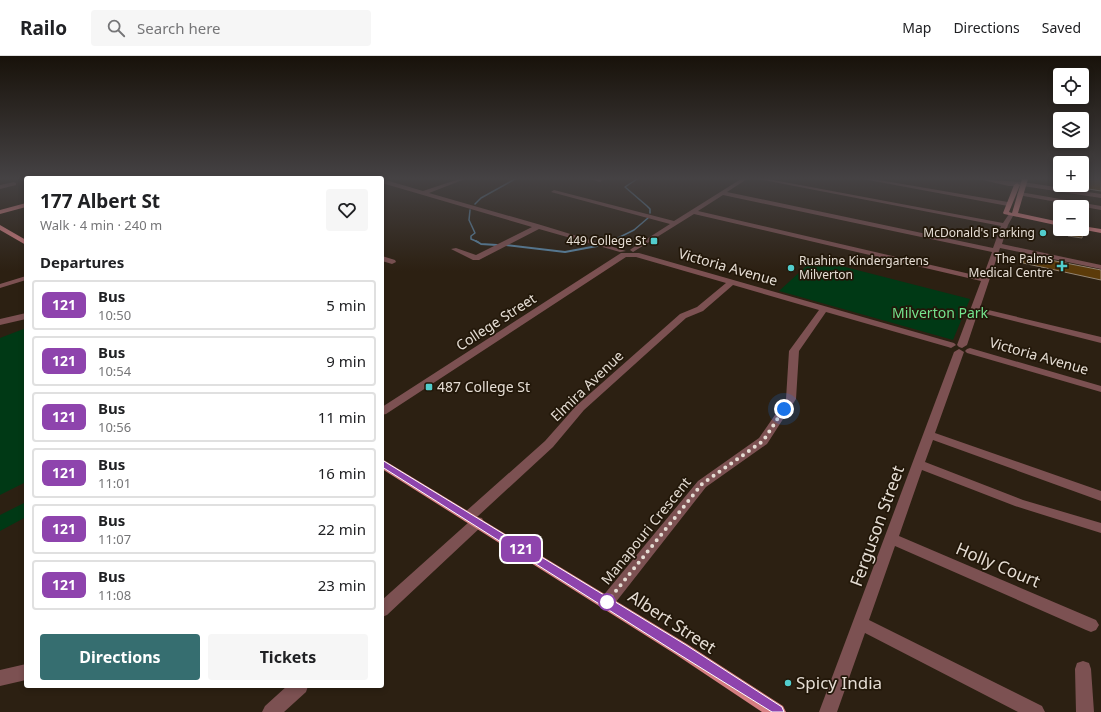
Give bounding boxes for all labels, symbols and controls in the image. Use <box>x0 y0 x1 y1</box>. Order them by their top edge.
search box <box>91 10 371 46</box>
text: Railo <box>20 15 67 41</box>
icon: search <box>105 17 127 39</box>
text: Search here <box>137 18 221 38</box>
text: Map <box>902 18 931 37</box>
text: Directions <box>953 18 1020 37</box>
text: Saved <box>1042 18 1081 37</box>
map controls <box>1053 68 1089 236</box>
button: locate <box>1053 68 1089 104</box>
button: layers <box>1053 112 1089 148</box>
button: + <box>1053 156 1089 192</box>
text: 177 Albert St <box>40 188 160 214</box>
button: heart <box>326 189 368 231</box>
button: − <box>1053 200 1089 236</box>
text: Walk · 4 min · 240 m <box>40 216 162 234</box>
place label: McDonald's Parking <box>923 224 1035 241</box>
marker: McDonald's Parking <box>1038 228 1048 238</box>
place label: 449 College St <box>566 232 647 249</box>
marker: 449 College St <box>649 236 659 246</box>
street label: Victoria Avenue <box>676 243 780 290</box>
place label: The Palms Medical Centre <box>969 250 1053 281</box>
text: Departures <box>40 252 124 272</box>
place label: Ruahine Kindergartens Milverton <box>799 252 929 283</box>
marker: The Palms Medical Centre <box>1056 260 1068 272</box>
marker: Ruahine Kindergartens Milverton <box>786 263 796 273</box>
text: Bus <box>98 286 125 306</box>
street label: College Street <box>452 289 539 355</box>
text: 121 <box>52 295 76 314</box>
text: 5 min <box>326 295 366 315</box>
park label: Milverton Park <box>892 303 989 322</box>
text: 10:50 <box>98 306 131 324</box>
street label: Victoria Avenue <box>987 332 1091 379</box>
text: Bus <box>98 342 125 362</box>
street label: Elmira Avenue <box>546 346 627 425</box>
text: 121 <box>52 351 76 370</box>
text: 9 min <box>326 351 366 371</box>
text: 10:54 <box>98 362 131 380</box>
place label: 487 College St <box>437 377 530 396</box>
marker: 487 College St <box>424 382 434 392</box>
text: Bus <box>98 398 125 418</box>
your location <box>774 399 794 419</box>
text: 121 <box>52 407 76 426</box>
text: 11 min <box>318 407 366 427</box>
text: 10:56 <box>98 418 131 436</box>
text: Bus <box>98 454 125 474</box>
street label: Ferguson Street <box>844 462 909 589</box>
text: 121 <box>52 463 76 482</box>
text: 16 min <box>318 463 366 483</box>
street label: Manapouri Crescent <box>596 473 695 588</box>
text: 11:01 <box>98 474 131 492</box>
text: Bus <box>98 510 125 530</box>
text: 121 <box>52 519 76 538</box>
text: 22 min <box>318 519 366 539</box>
text: 11:07 <box>98 530 131 548</box>
line badge: 121 <box>498 536 544 562</box>
street label: Holly Court <box>953 536 1044 593</box>
text: 121 <box>509 539 533 558</box>
text: Bus <box>98 566 125 586</box>
text: 121 <box>52 575 76 594</box>
text: 23 min <box>318 575 366 595</box>
street label: Albert Street <box>624 585 721 659</box>
text: 11:08 <box>98 586 131 604</box>
unlabelled marker <box>598 593 616 611</box>
button: Directions <box>40 634 200 680</box>
button: Tickets <box>208 634 368 680</box>
place label: Spicy India <box>796 671 882 694</box>
marker: Spicy India <box>783 678 793 688</box>

